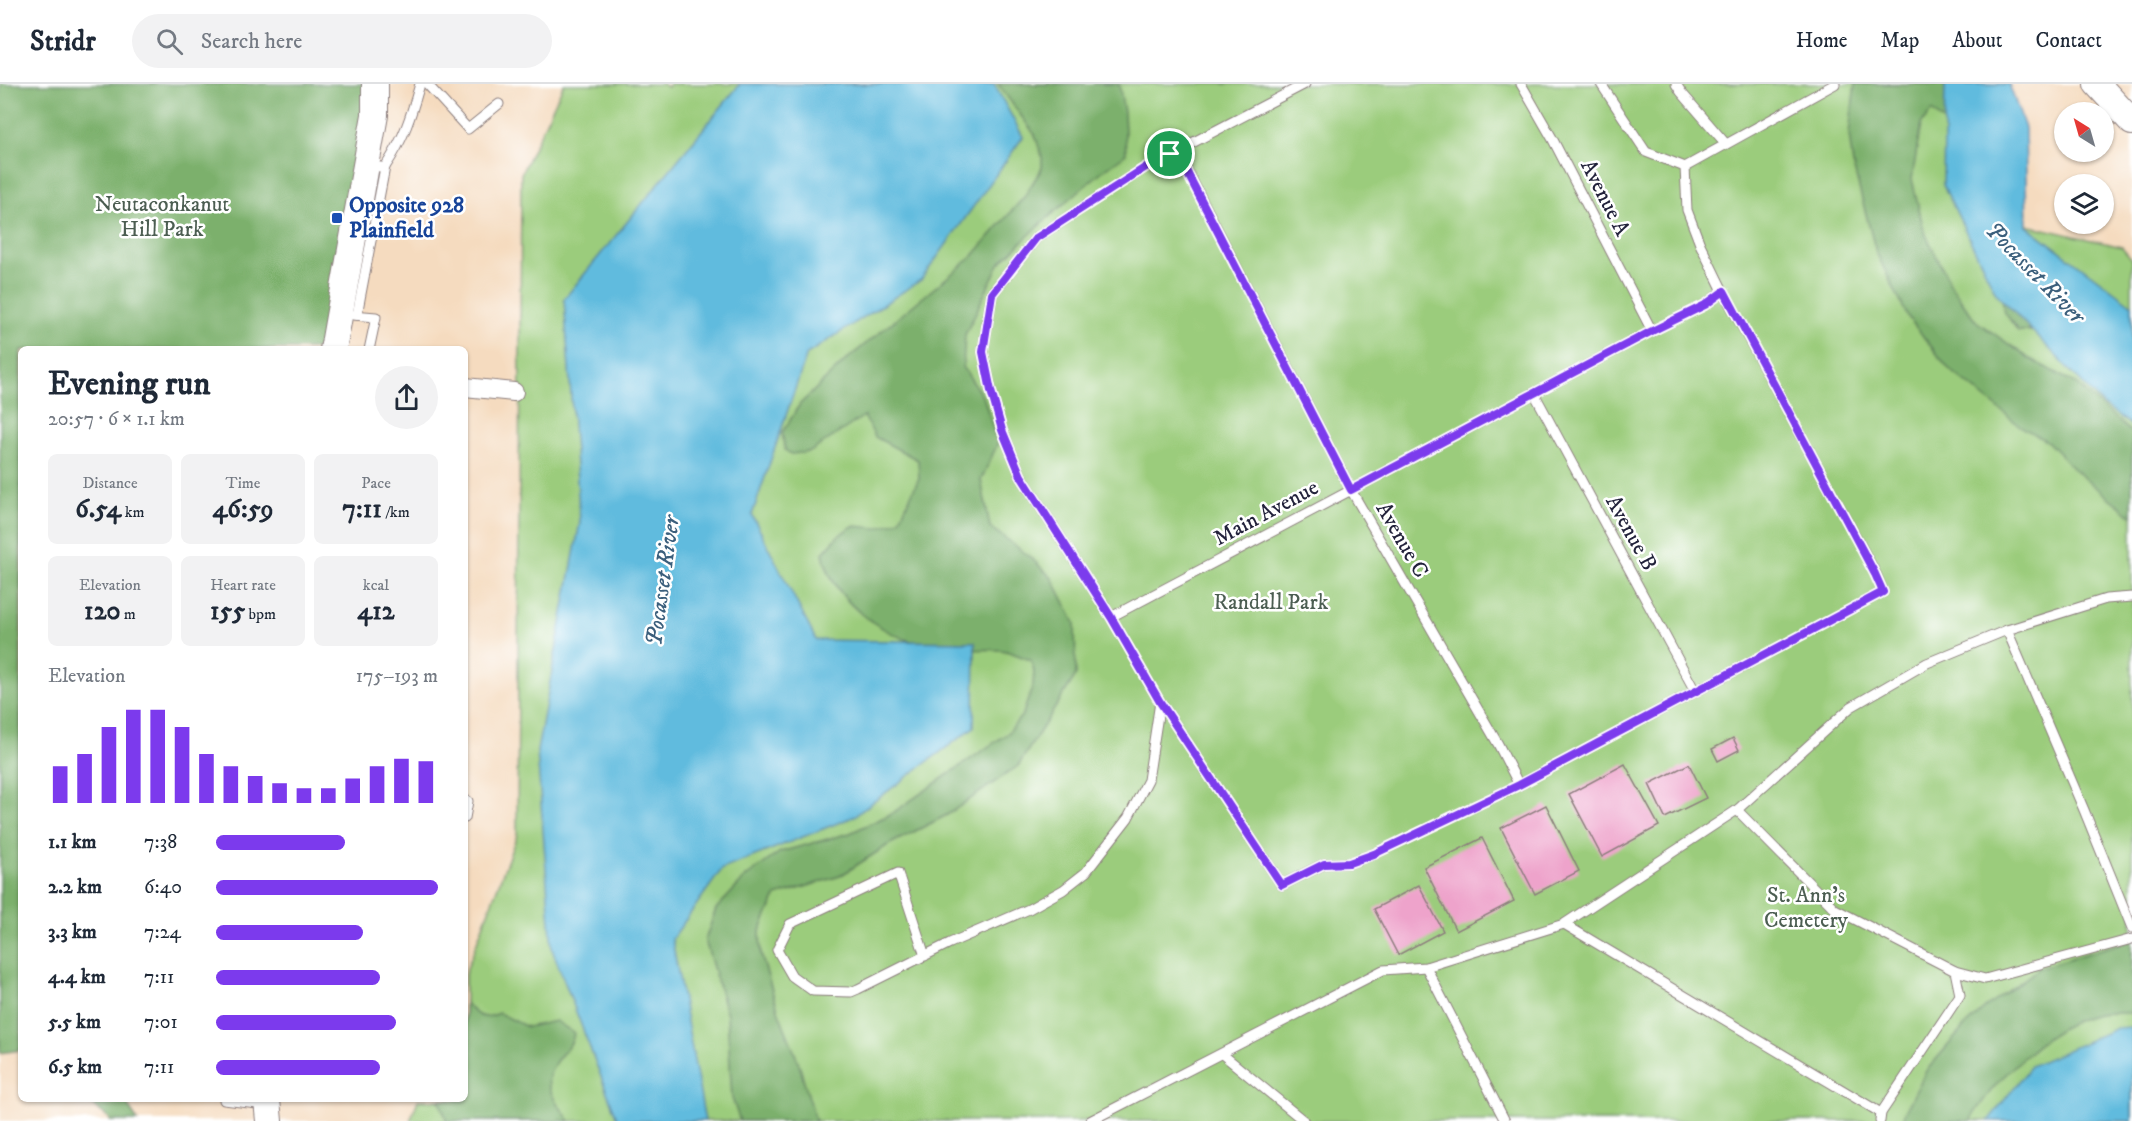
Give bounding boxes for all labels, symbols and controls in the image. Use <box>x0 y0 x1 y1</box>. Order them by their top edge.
search box <box>132 14 552 68</box>
text: Stridr <box>30 24 96 59</box>
icon: search <box>153 25 186 58</box>
text: Search here <box>201 28 302 55</box>
text: Home <box>1796 28 1848 54</box>
text: Map <box>1881 28 1919 54</box>
text: About <box>1952 28 2003 54</box>
text: Contact <box>2036 28 2102 54</box>
north arrow <box>2054 102 2114 162</box>
map controls <box>2054 102 2114 234</box>
pin <box>1144 128 1195 179</box>
icon: arrive <box>1153 137 1186 170</box>
street label: Avenue A <box>1574 155 1636 242</box>
button: layers <box>2054 174 2114 234</box>
park label: Neutaconkanut Hill Park <box>95 191 229 243</box>
place label: Opposite 928 Plainfield <box>349 192 464 244</box>
marker: Opposite 928 Plainfield <box>330 211 344 225</box>
water label: Pocasset River <box>1979 215 2093 332</box>
text: Evening run <box>48 364 210 405</box>
button: share <box>375 366 438 429</box>
text: 20:57 · 6 × 1.1 km <box>48 407 185 432</box>
text: Distance <box>82 473 138 493</box>
text: Time <box>226 473 260 493</box>
text: Pace <box>361 473 391 493</box>
street label: Main Avenue <box>1209 474 1323 552</box>
street label: Avenue B <box>1599 491 1663 575</box>
text: 6.54 <box>75 493 121 526</box>
text: 46:59 <box>212 493 274 526</box>
text: 7:11 <box>342 493 382 526</box>
street label: Avenue C <box>1370 497 1434 583</box>
text: km <box>121 502 145 522</box>
text: /km <box>382 502 410 522</box>
water label: Pocasset River <box>639 512 687 648</box>
text: Elevation <box>79 575 141 595</box>
text: Heart rate <box>210 575 276 595</box>
text: kcal <box>363 575 389 595</box>
park label: Randall Park <box>1214 589 1328 616</box>
text: 120 <box>84 595 120 628</box>
text: 155 <box>210 595 245 628</box>
text: 412 <box>357 595 395 628</box>
text: m <box>120 604 136 624</box>
text: bpm <box>245 604 276 624</box>
text: Elevation <box>48 664 125 689</box>
text: 175–193 m <box>356 664 438 689</box>
text: 1.1 km <box>48 830 97 855</box>
text: 7:38 <box>144 830 177 855</box>
text: 2.2 km <box>48 875 102 900</box>
text: 6:40 <box>144 875 182 900</box>
park label: St. Ann's Cemetery <box>1764 882 1849 934</box>
text: 3.3 km <box>48 920 97 945</box>
text: 7:24 <box>144 920 181 945</box>
text: 4.4 km <box>48 965 106 990</box>
text: 7:11 <box>144 965 174 990</box>
text: 5.5 km <box>48 1010 101 1035</box>
text: 7:01 <box>144 1010 178 1035</box>
text: 6.5 km <box>48 1055 102 1080</box>
text: 7:11 <box>144 1055 174 1080</box>

